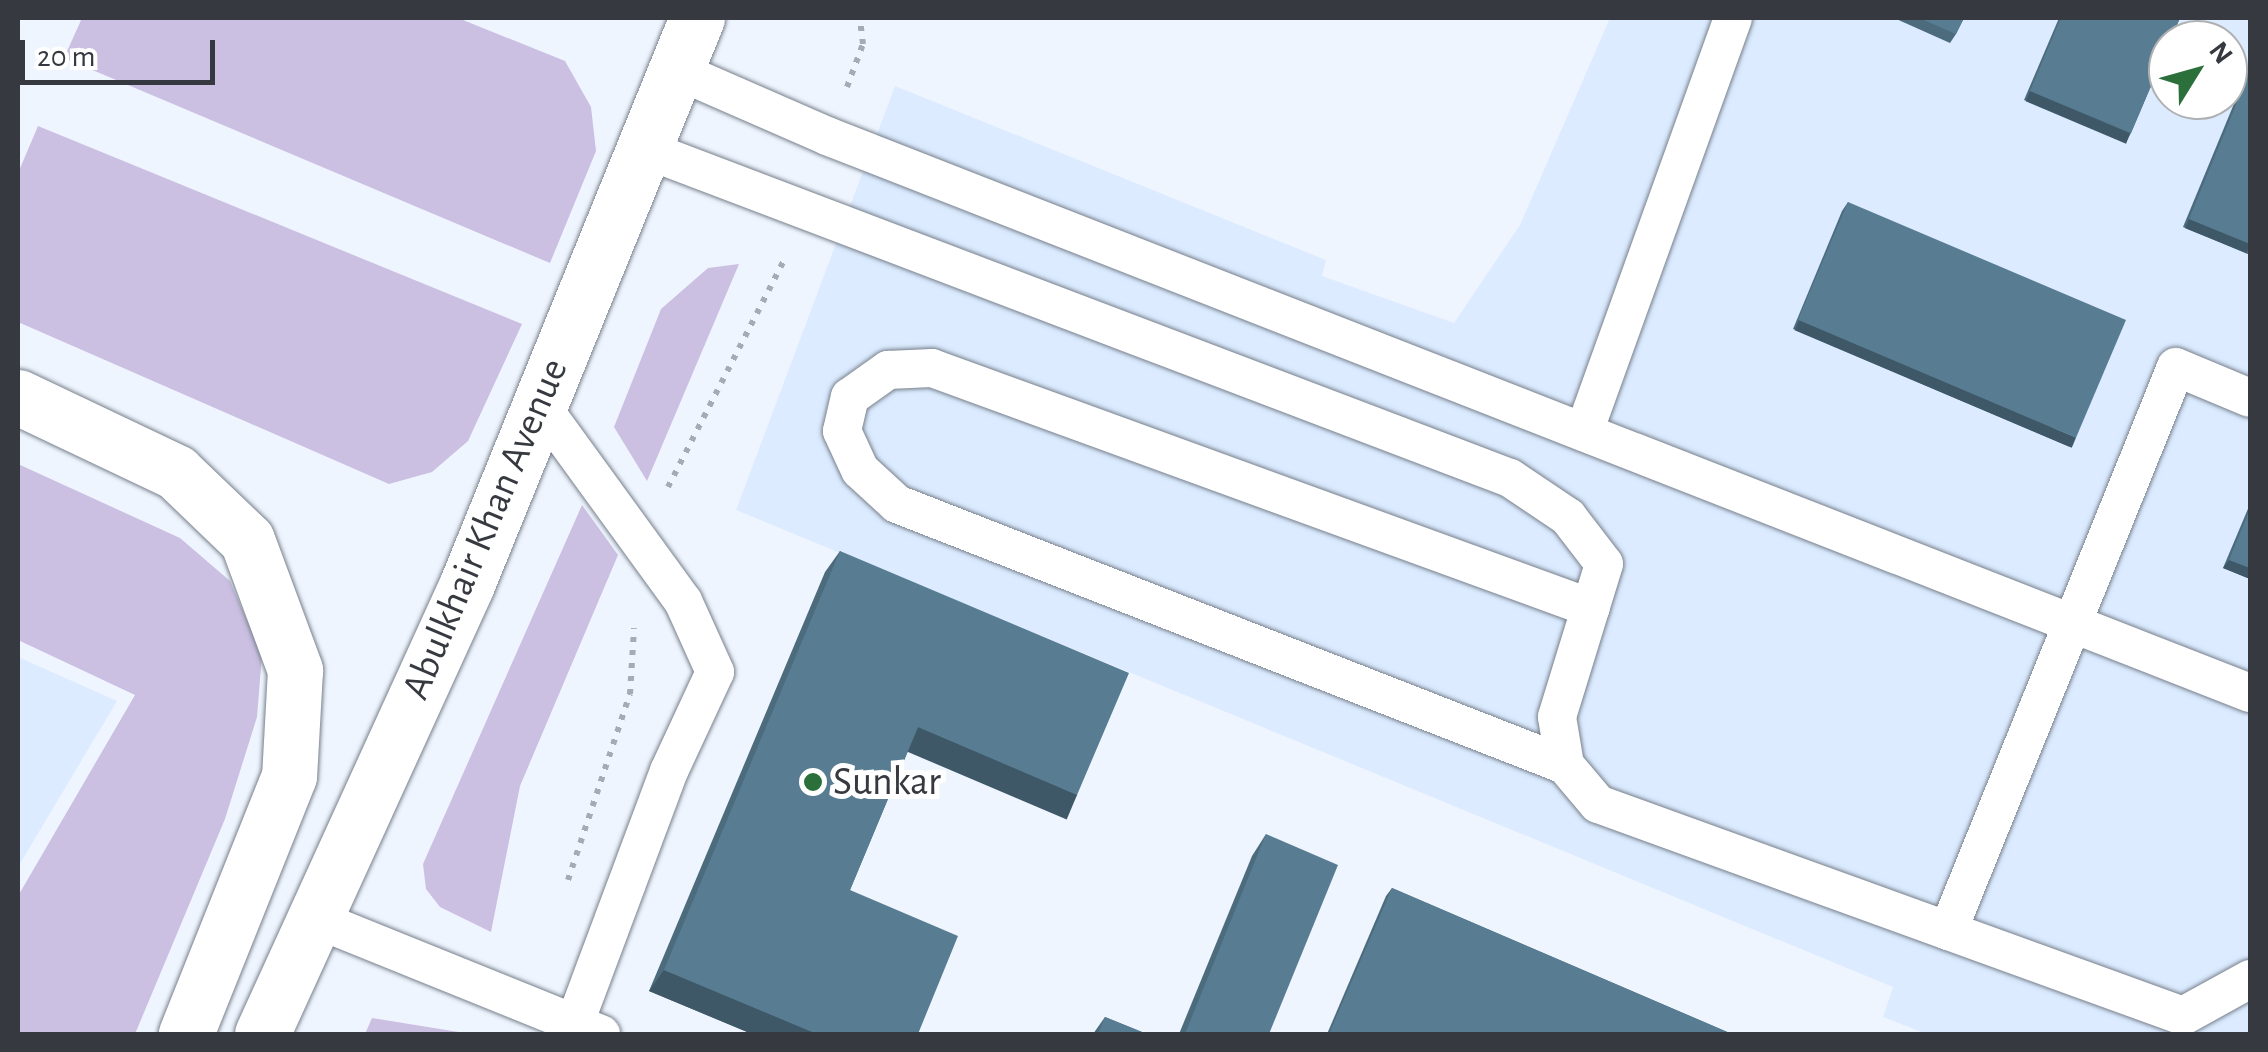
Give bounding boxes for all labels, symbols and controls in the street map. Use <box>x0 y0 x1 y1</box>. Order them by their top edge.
scale bar <box>25 20 220 82</box>
north arrow <box>2148 20 2248 120</box>
text: N <box>2203 37 2237 69</box>
text: 20 m <box>37 42 95 72</box>
street label: Abulkhair Khan Avenue <box>392 352 578 706</box>
place label: Sunkar <box>833 758 941 806</box>
marker: Sunkar <box>802 771 824 793</box>

